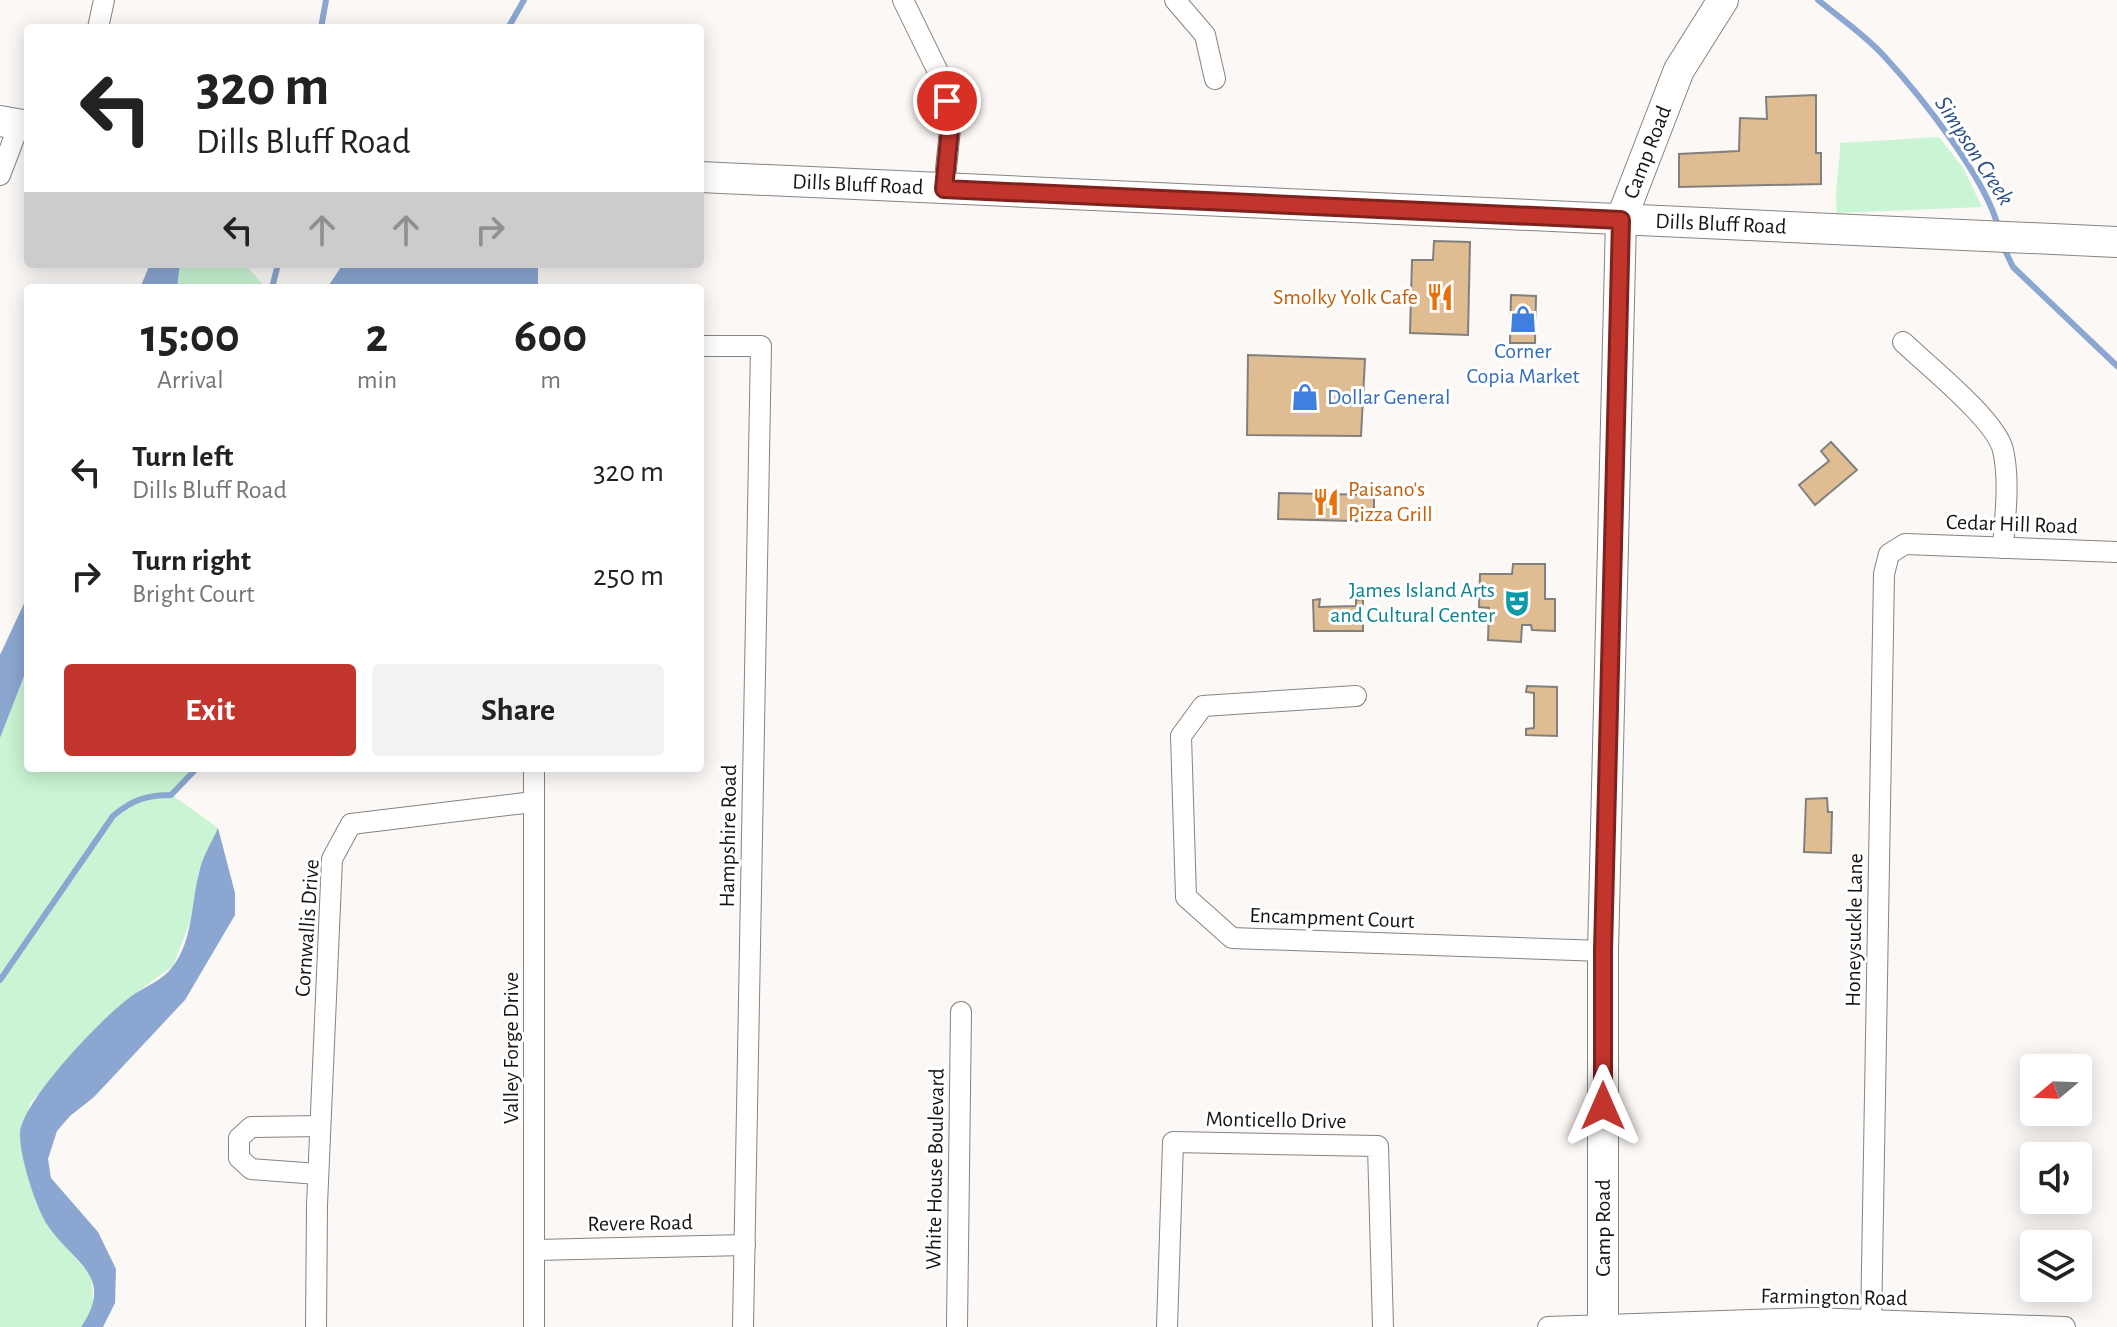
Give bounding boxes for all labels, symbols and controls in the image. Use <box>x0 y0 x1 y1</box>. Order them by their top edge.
icon: left <box>64 56 168 160</box>
text: 320 m <box>196 59 329 115</box>
pin <box>913 67 981 135</box>
icon: arrive <box>925 79 969 123</box>
water label: Simpson Creek <box>1930 92 2018 210</box>
street label: Camp Road <box>1619 103 1675 202</box>
text: Dills Bluff Road <box>196 124 411 160</box>
street label: Dills Bluff Road <box>792 170 924 198</box>
icon: left <box>216 208 260 252</box>
icon: ahead <box>300 208 344 252</box>
icon: ahead <box>384 208 428 252</box>
icon: right <box>468 208 512 252</box>
street label: Dills Bluff Road <box>1655 210 1787 238</box>
restaurant icon: Smolky Yolk Cafe <box>1425 282 1455 312</box>
place label: Smolky Yolk Cafe <box>1273 286 1418 308</box>
shop icon: Corner Copia Market <box>1508 304 1538 334</box>
text: 15:00 <box>141 313 240 361</box>
text: 2 <box>366 313 388 361</box>
text: 600 <box>514 313 587 361</box>
place label: Corner Copia Market <box>1466 340 1580 387</box>
text: Arrival <box>157 367 224 393</box>
text: min <box>357 367 397 393</box>
text: m <box>540 367 561 393</box>
shop icon: Dollar General <box>1290 382 1320 412</box>
place label: Dollar General <box>1327 386 1450 408</box>
text: Turn left <box>132 442 233 472</box>
icon: left <box>64 450 108 494</box>
text: 320 m <box>593 457 664 487</box>
text: Dills Bluff Road <box>132 477 287 503</box>
place label: Paisano's Pizza Grill <box>1348 478 1433 525</box>
restaurant icon: Paisano's Pizza Grill <box>1311 487 1341 517</box>
street label: Cedar Hill Road <box>1946 511 2078 537</box>
text: Turn right <box>132 546 251 576</box>
icon: right <box>64 554 108 598</box>
text: 250 m <box>593 561 664 591</box>
place label: James Island Arts and Cultural Center <box>1330 579 1495 626</box>
text: Bright Court <box>132 581 255 607</box>
theatre icon: James Island Arts and Cultural Center <box>1502 588 1532 618</box>
button: Exit <box>64 664 356 756</box>
button: Share <box>372 664 664 756</box>
street label: Hampshire Road <box>716 764 740 908</box>
street label: Honeysuckle Lane <box>1842 853 1866 1007</box>
street label: Cornwallis Drive <box>291 858 323 998</box>
street label: Encampment Court <box>1249 904 1415 932</box>
street label: Valley Forge Drive <box>500 972 522 1124</box>
north arrow <box>2020 1054 2092 1126</box>
map controls <box>2020 1054 2092 1302</box>
position arrow <box>1561 1064 1645 1148</box>
street label: White House Boulevard <box>922 1068 948 1270</box>
street label: Monticello Drive <box>1205 1108 1347 1132</box>
button: sound <box>2020 1142 2092 1214</box>
street label: Camp Road <box>1592 1179 1614 1277</box>
street label: Revere Road <box>587 1211 693 1235</box>
button: layers <box>2020 1230 2092 1302</box>
street label: Farmington Road <box>1760 1285 1908 1309</box>

